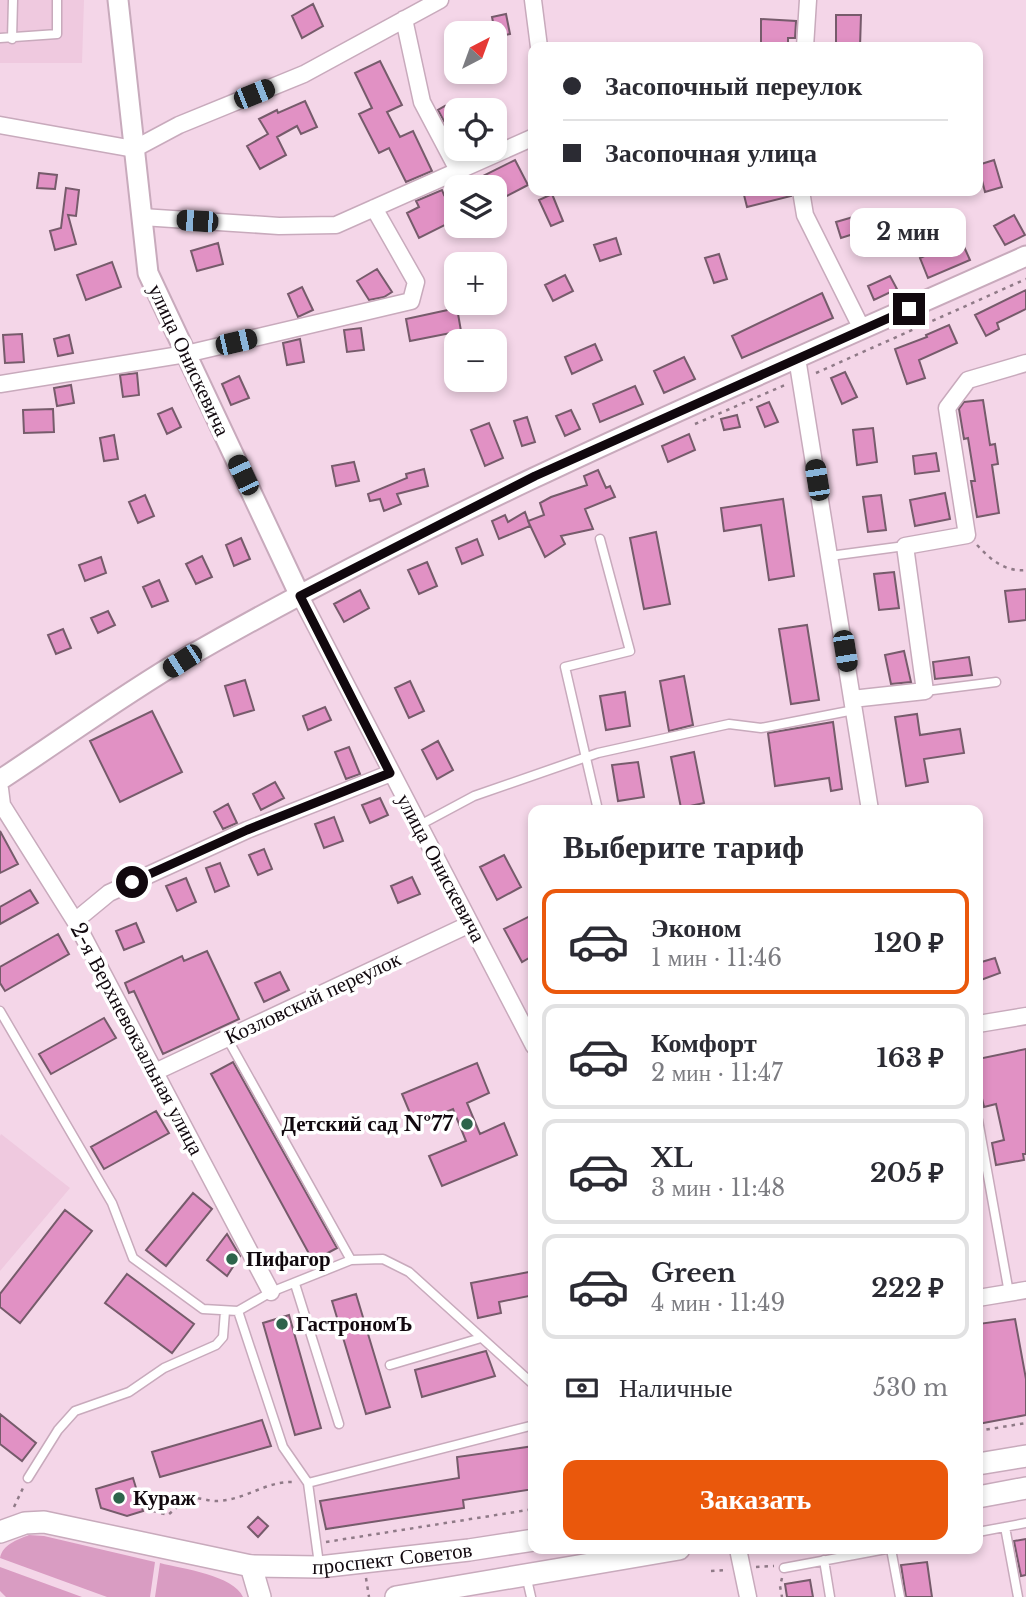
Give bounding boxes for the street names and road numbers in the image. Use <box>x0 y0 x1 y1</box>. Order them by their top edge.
street label: улица Онискевича <box>142 280 236 441</box>
street label: улица Онискевича <box>391 789 491 947</box>
street label: 2-я Верхневокзальная улица <box>65 918 210 1160</box>
street label: Козловский переулок <box>221 945 406 1050</box>
street label: проспект Советов <box>312 1537 474 1580</box>

